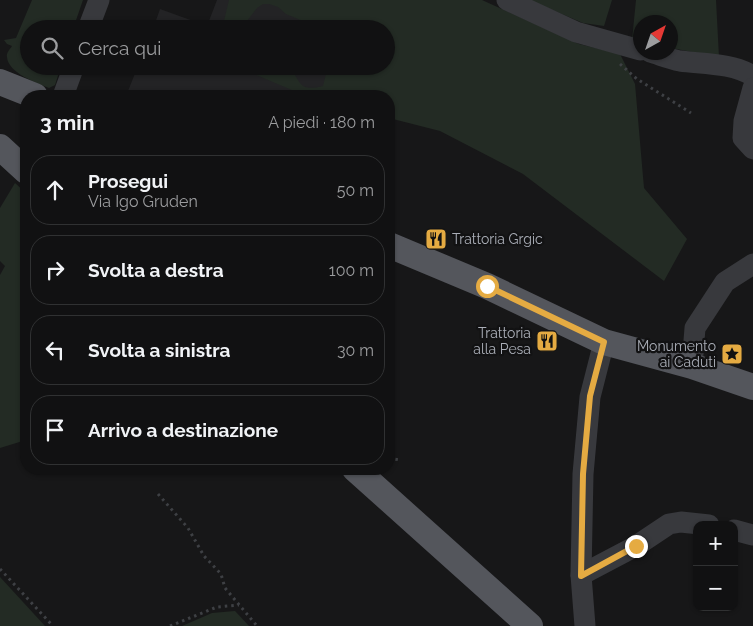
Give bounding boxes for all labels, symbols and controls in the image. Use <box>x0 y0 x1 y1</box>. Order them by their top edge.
north arrow <box>633 15 678 60</box>
search box <box>20 20 395 75</box>
icon: search <box>38 34 66 62</box>
text: Cerca qui <box>78 37 161 59</box>
text: 3 min <box>40 110 94 135</box>
text: A piedi · 180 m <box>268 113 375 132</box>
text: Prosegui <box>88 170 168 192</box>
icon: ahead <box>41 176 69 204</box>
text: 50 m <box>337 181 374 200</box>
text: Via Igo Gruden <box>88 192 198 211</box>
restaurant icon: Trattoria Grgic <box>424 227 448 251</box>
place label: Trattoria Grgic <box>452 231 543 247</box>
icon: right <box>41 256 69 284</box>
text: Svolta a destra <box>88 259 224 281</box>
text: 100 m <box>329 261 374 280</box>
route start <box>476 275 499 298</box>
place label: Trattoria alla Pesa <box>473 325 531 357</box>
restaurant icon: Trattoria alla Pesa <box>535 329 559 353</box>
icon: left <box>41 336 69 364</box>
place label: Monumento ai Caduti <box>637 338 716 370</box>
text: Svolta a sinistra <box>88 339 230 361</box>
text: 30 m <box>337 341 374 360</box>
place icon: Monumento ai Caduti <box>720 342 744 366</box>
icon: arrive <box>41 416 69 444</box>
text: Arrivo a destinazione <box>88 419 278 441</box>
map controls <box>693 521 738 611</box>
button: + <box>693 521 738 566</box>
route end <box>625 535 648 558</box>
button: − <box>693 566 738 611</box>

